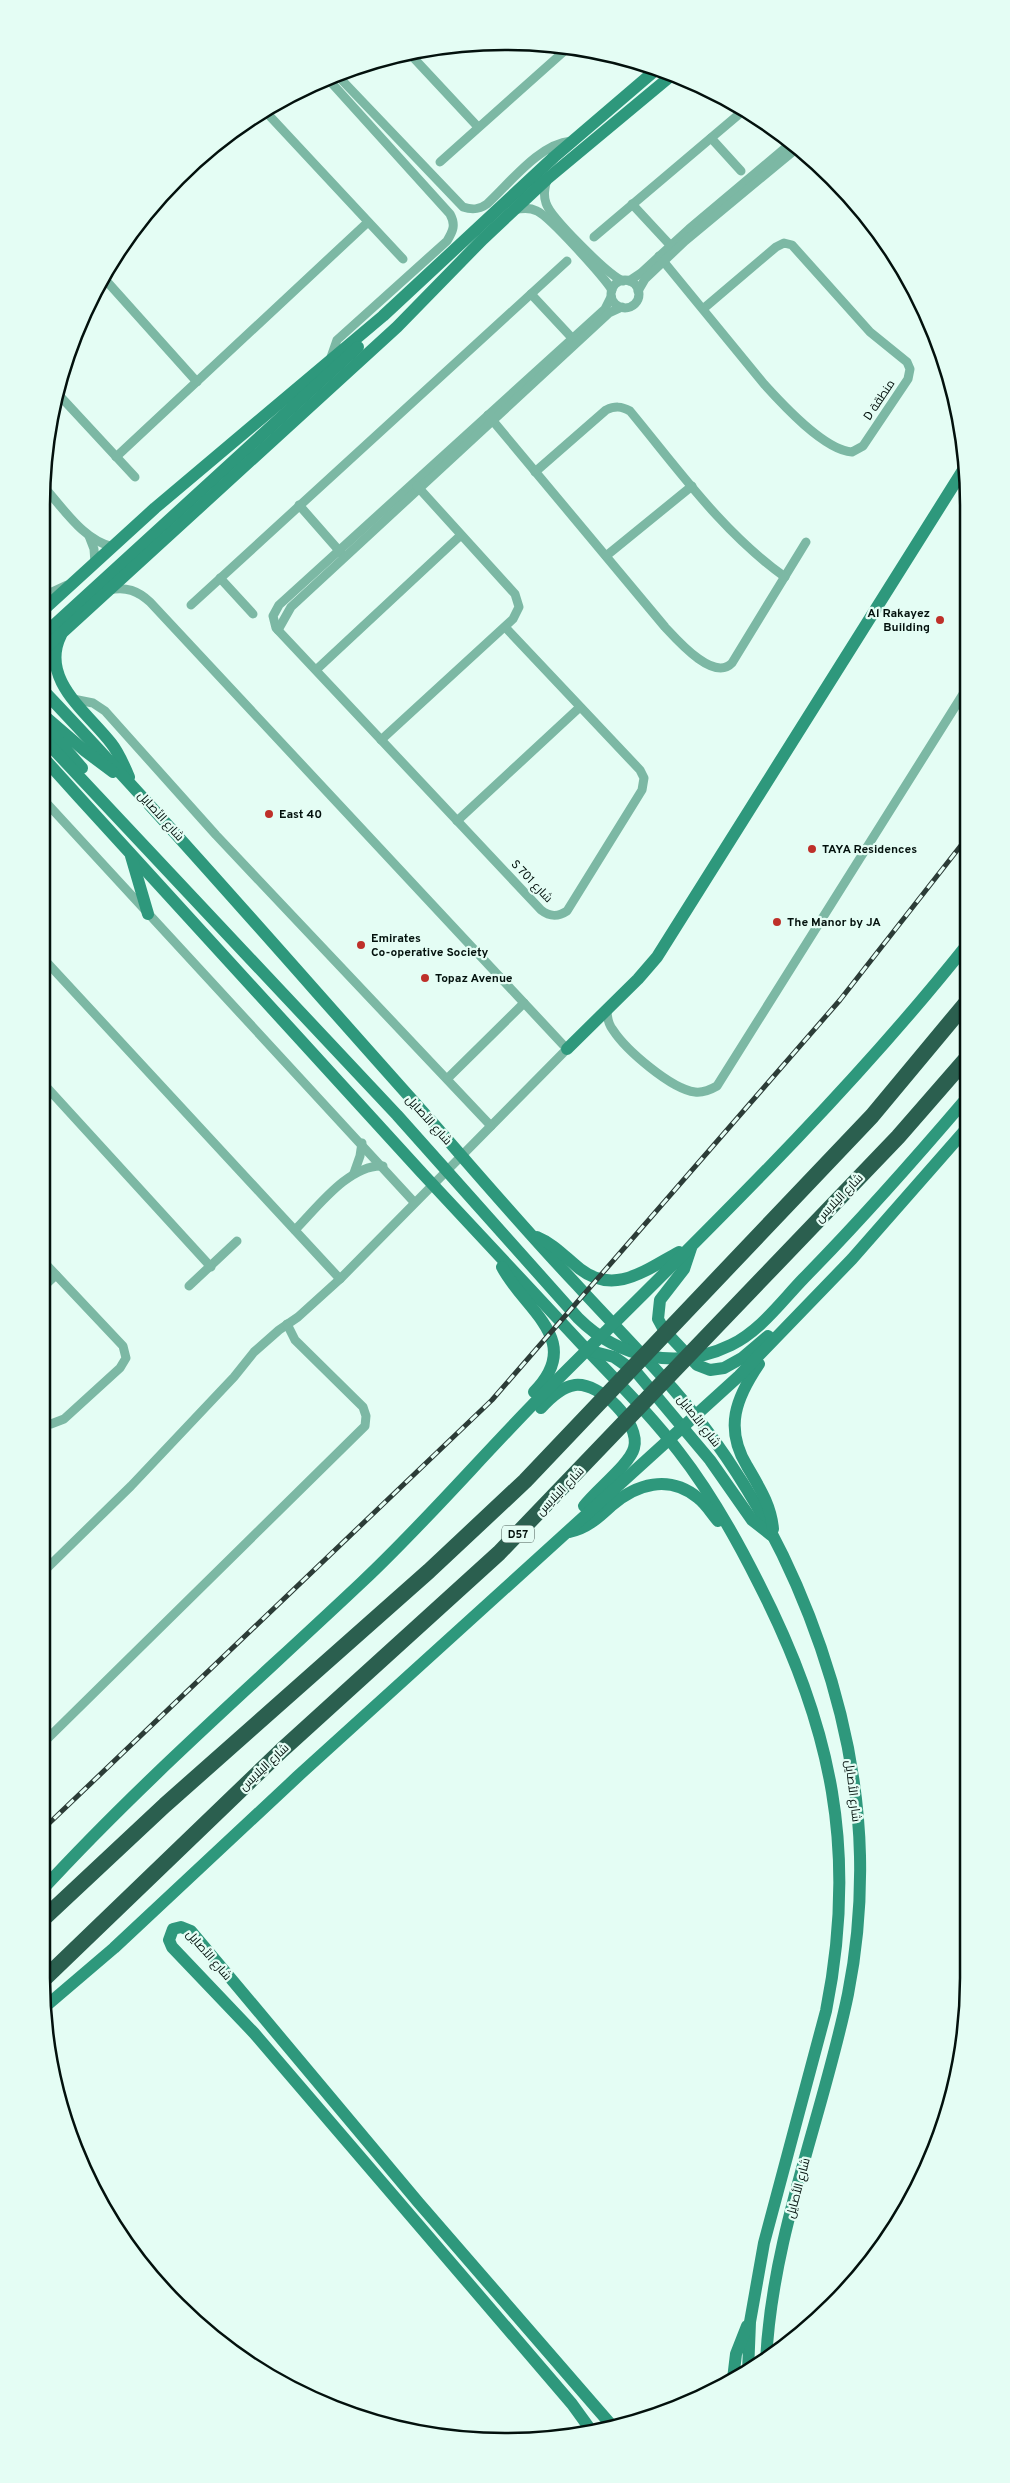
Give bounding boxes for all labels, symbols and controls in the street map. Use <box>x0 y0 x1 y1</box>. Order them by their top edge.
street label: D منطقة <box>860 377 899 424</box>
place label: Al Rakayez Building <box>867 606 930 636</box>
marker: Al Rakayez Building <box>934 614 946 626</box>
street label: شارع الأصايل <box>134 788 187 845</box>
place label: East 40 <box>279 807 322 823</box>
marker: East 40 <box>263 808 275 820</box>
place label: TAYA Residences <box>822 842 917 858</box>
marker: TAYA Residences <box>806 843 818 855</box>
street label: S 701 شارع <box>507 857 556 907</box>
place label: The Manor by JA <box>787 915 881 931</box>
marker: The Manor by JA <box>771 916 783 928</box>
place label: Emirates Co-operative Society <box>371 931 488 961</box>
marker: Emirates Co-operative Society <box>355 939 367 951</box>
place label: Topaz Avenue <box>435 971 513 987</box>
marker: Topaz Avenue <box>419 972 431 984</box>
street label: شارع الأصايل <box>402 1092 455 1149</box>
street label: شارع اليلايس <box>812 1171 867 1227</box>
street label: شارع الأصايل <box>673 1392 724 1451</box>
street label: شارع اليلايس <box>533 1464 588 1520</box>
road number: D57 <box>502 1526 534 1542</box>
street label: شارع اليلايس <box>236 1741 293 1795</box>
street label: شارع الأصايل <box>840 1759 864 1823</box>
street label: شارع الأصايل <box>182 1927 235 1984</box>
street label: شارع الأصايل <box>783 2156 815 2220</box>

